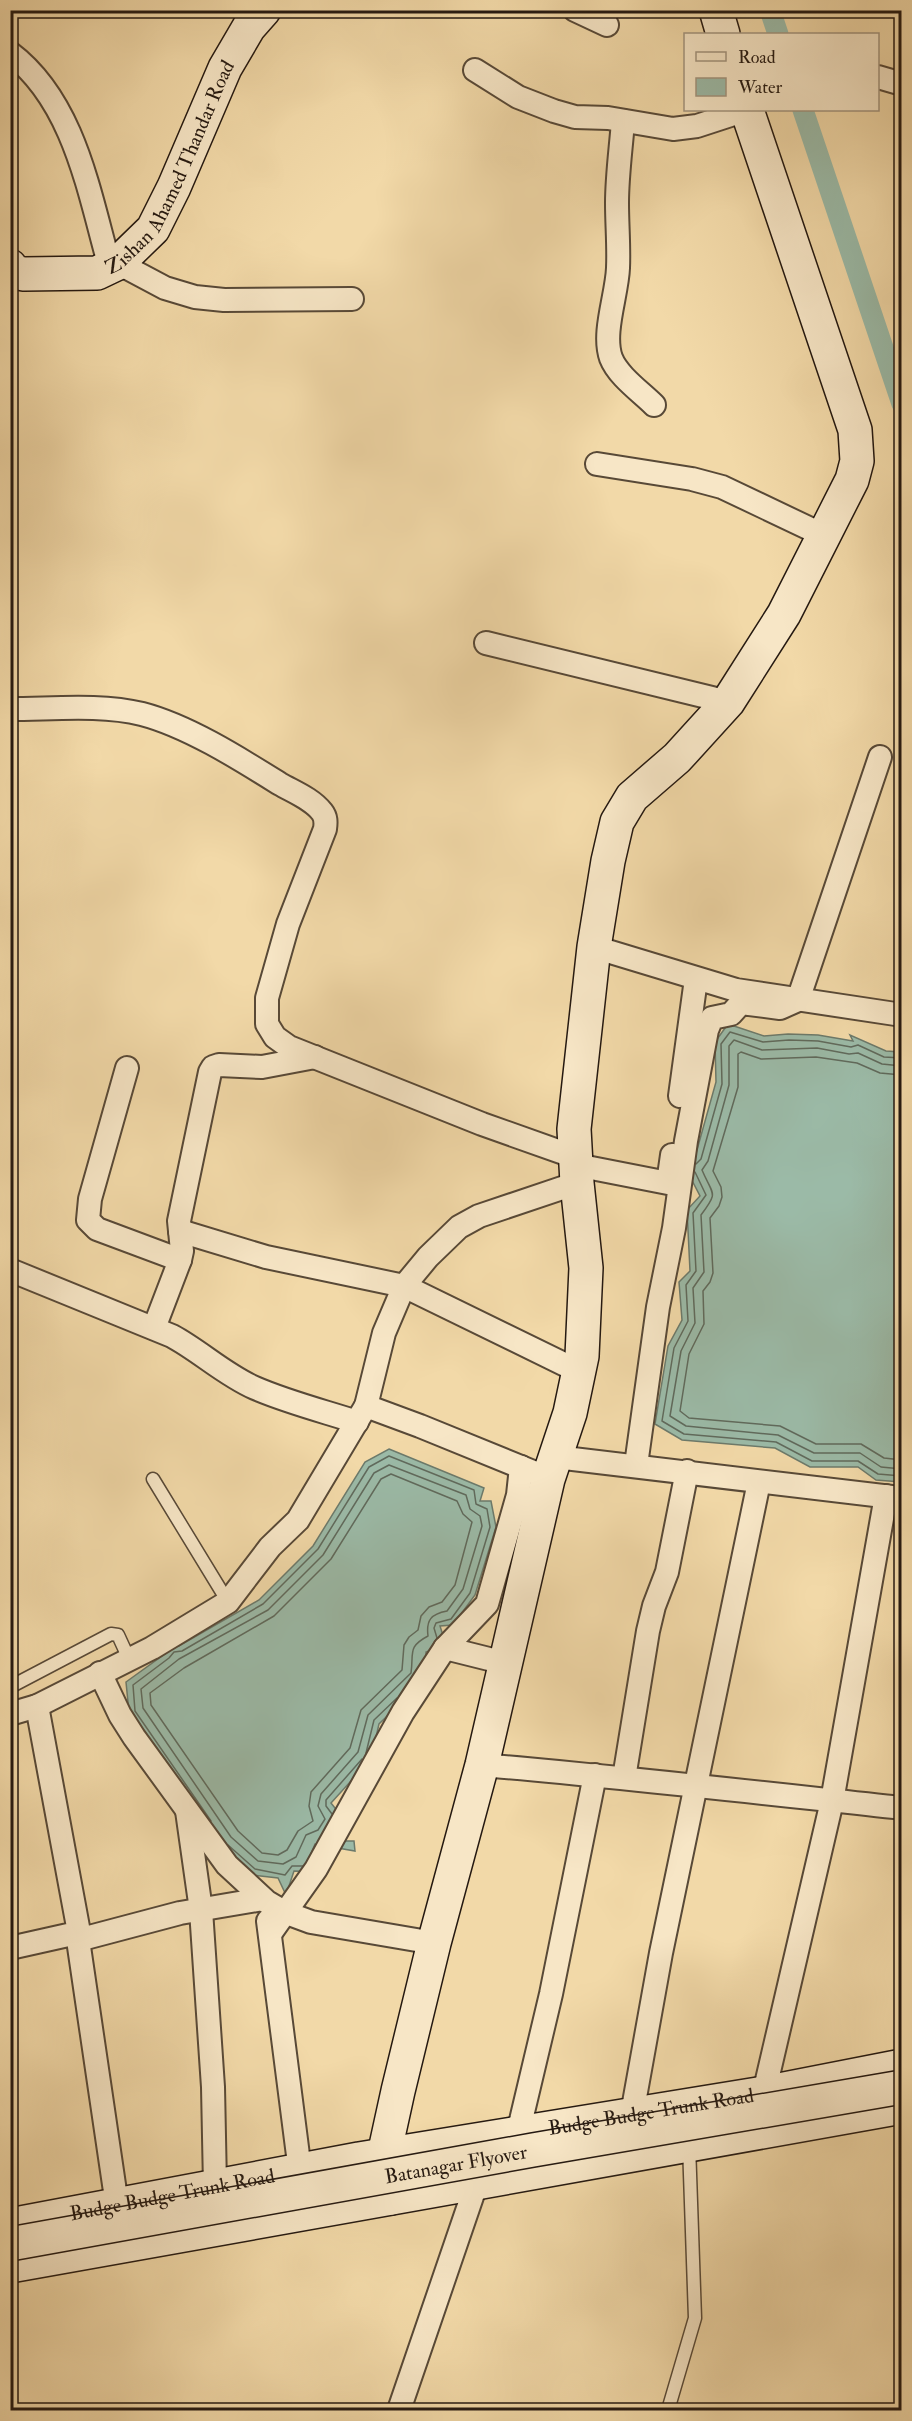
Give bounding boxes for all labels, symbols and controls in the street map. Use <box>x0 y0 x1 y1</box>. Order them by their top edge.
legend <box>684 33 879 111</box>
text: Road <box>738 46 776 69</box>
street label: Zishan Ahamed Thandar Road <box>101 56 240 280</box>
text: Water <box>737 76 782 99</box>
street label: Budge Budge Trunk Road <box>546 2083 756 2141</box>
street label: Batanagar Flyover <box>383 2139 530 2189</box>
street label: Budge Budge Trunk Road <box>68 2163 277 2226</box>

